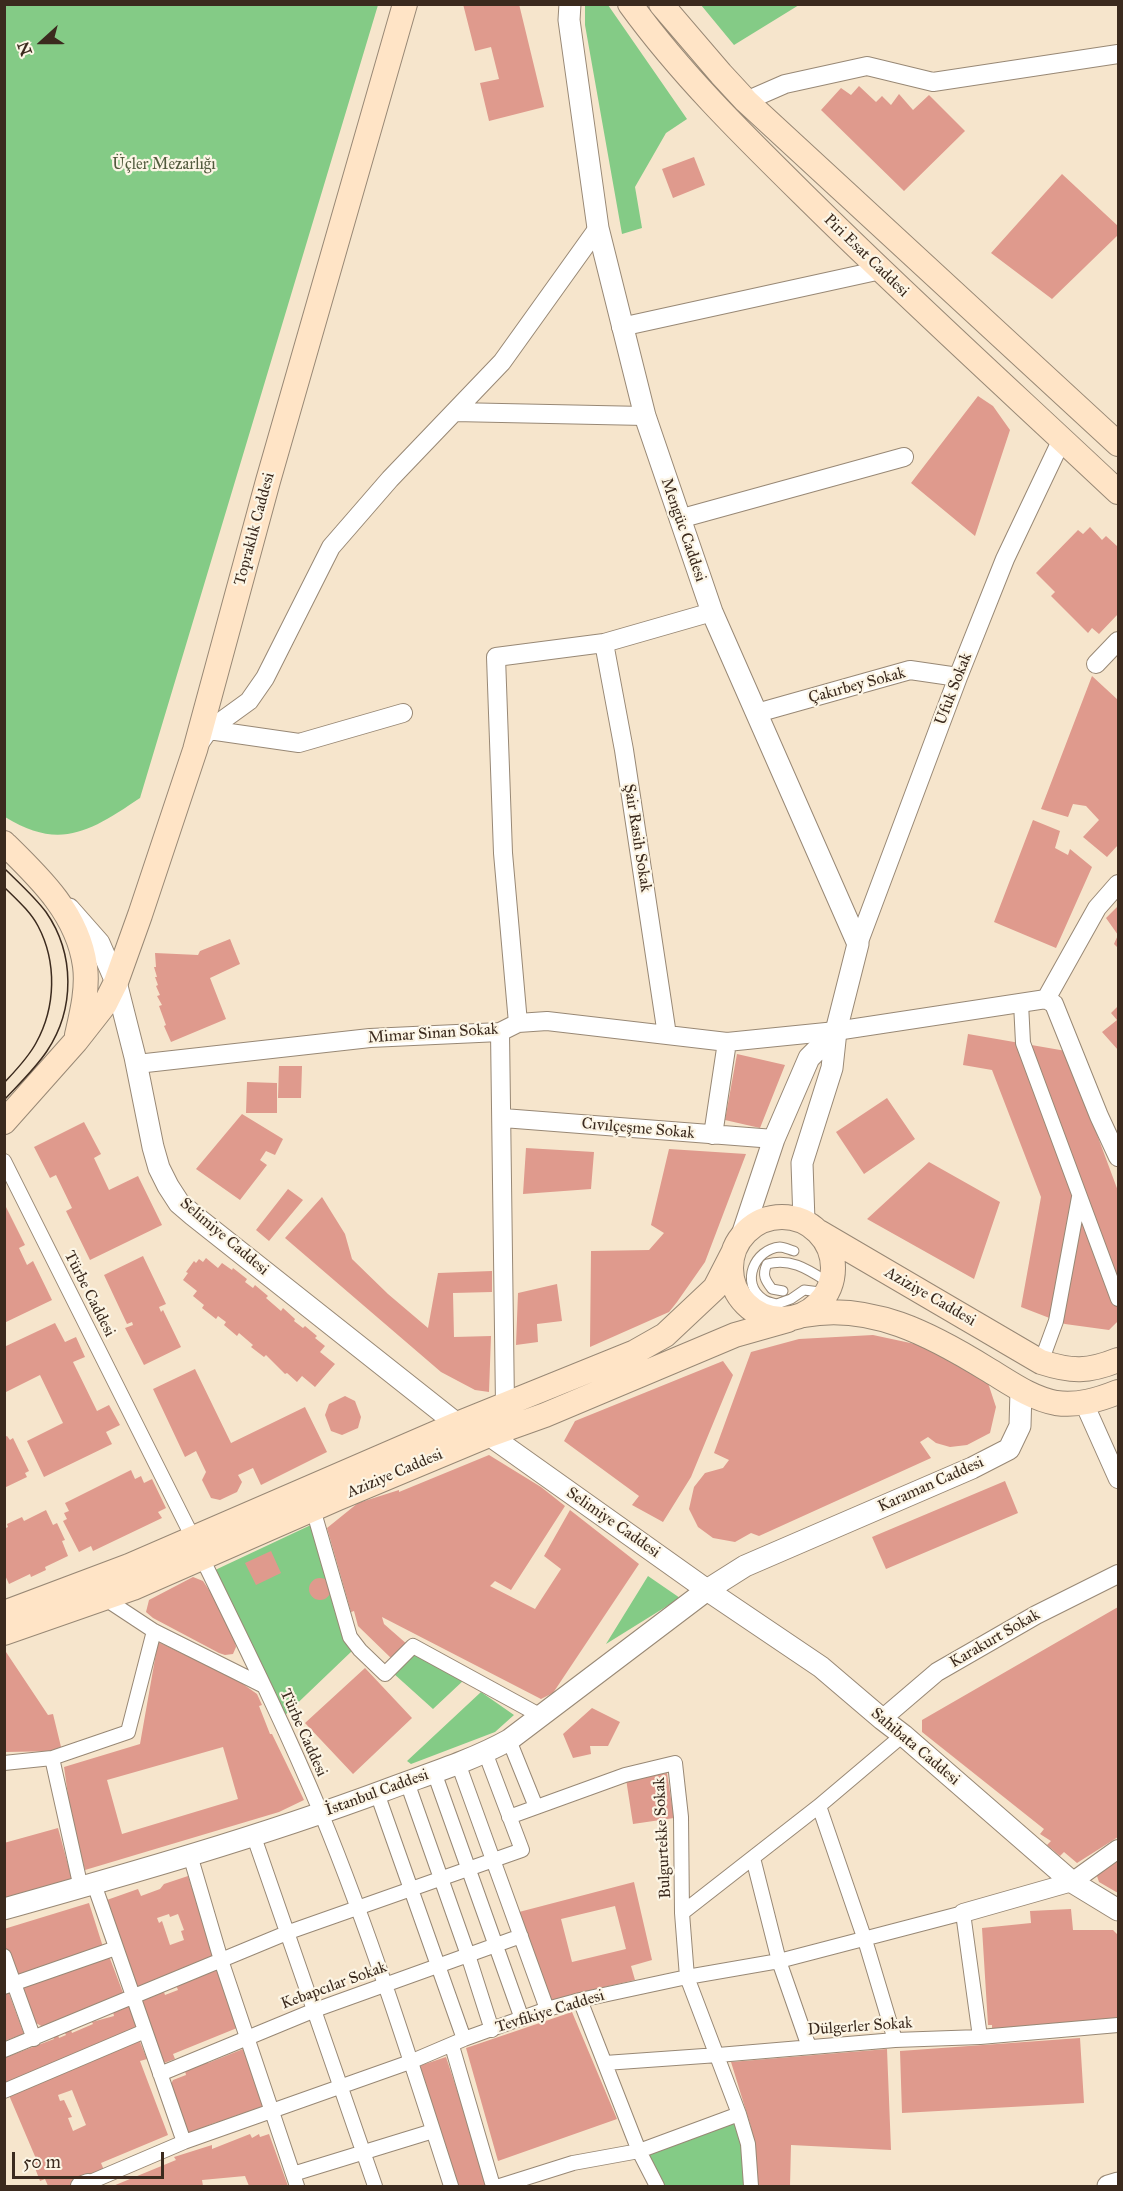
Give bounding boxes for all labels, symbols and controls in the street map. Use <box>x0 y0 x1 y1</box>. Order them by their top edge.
north arrow <box>12 12 72 72</box>
text: N <box>13 39 36 58</box>
park label: Üçler Mezarlığı <box>112 155 216 175</box>
street label: Piri Esat Caddesi <box>819 210 913 302</box>
street label: Topraklık Caddesi <box>231 470 279 588</box>
street label: Mengüc Caddesi <box>656 476 710 584</box>
street label: Ufuk Sokak <box>931 650 977 728</box>
street label: Çakırbey Sokak <box>806 664 908 708</box>
street label: Şair Rasih Sokak <box>619 783 655 893</box>
street label: Mimar Sinan Sokak <box>367 1020 499 1048</box>
street label: Cıvılçeşme Sokak <box>581 1114 695 1144</box>
street label: Selimiye Caddesi <box>176 1194 272 1280</box>
street label: Türbe Caddesi <box>59 1248 119 1340</box>
street label: Aziziye Caddesi <box>881 1263 979 1331</box>
street label: Aziziye Caddesi <box>344 1445 446 1503</box>
street label: Karaman Caddesi <box>875 1453 987 1517</box>
street label: Selimiye Caddesi <box>562 1484 664 1562</box>
street label: Karakurt Sokak <box>947 1605 1043 1673</box>
street label: Türbe Caddesi <box>275 1686 331 1780</box>
street label: Sahibata Caddesi <box>867 1704 963 1790</box>
street label: İstanbul Caddesi <box>323 1765 431 1821</box>
street label: Bulgurtekke Sokak <box>650 1777 676 1899</box>
street label: Kebapcılar Sokak <box>279 1958 389 2014</box>
street label: Tevfikiye Caddesi <box>493 1986 607 2038</box>
street label: Dülgerler Sokak <box>807 2014 913 2040</box>
scale bar <box>15 2140 166 2178</box>
text: 50 m <box>23 2151 61 2173</box>

